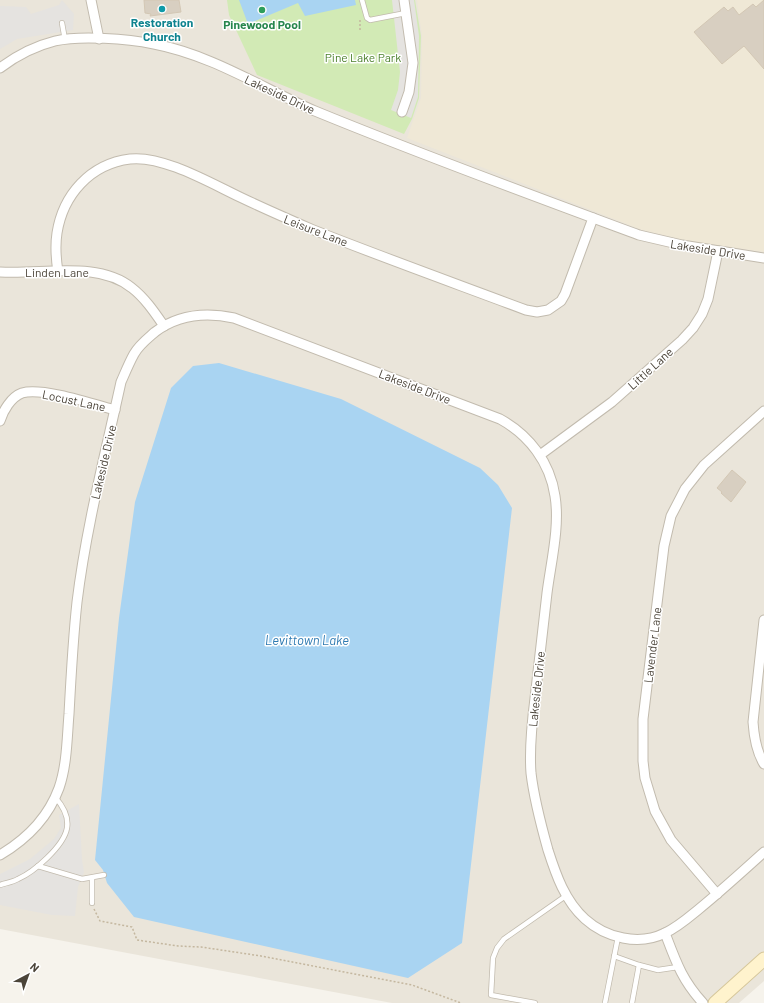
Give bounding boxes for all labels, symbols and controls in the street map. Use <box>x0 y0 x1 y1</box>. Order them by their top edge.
marker: Restoration Church <box>157 4 167 14</box>
marker: Pinewood Pool <box>257 5 267 15</box>
place label: Restoration Church <box>131 15 193 43</box>
place label: Pinewood Pool <box>223 17 301 31</box>
park label: Pine Lake Park <box>325 50 401 64</box>
street label: Lakeside Drive <box>243 72 317 116</box>
street label: Leisure Lane <box>282 211 350 249</box>
street label: Lakeside Drive <box>669 236 747 262</box>
street label: Linden Lane <box>25 265 89 279</box>
street label: Little Lane <box>625 344 675 392</box>
street label: Lakeside Drive <box>377 366 453 406</box>
street label: Locust Lane <box>41 386 107 414</box>
street label: Lakeside Drive <box>88 423 118 501</box>
street label: Lavender Lane <box>640 606 664 684</box>
water label: Levittown Lake <box>265 632 349 648</box>
street label: Lakeside Drive <box>525 651 547 727</box>
north arrow <box>8 955 48 995</box>
text: N <box>28 960 42 974</box>

